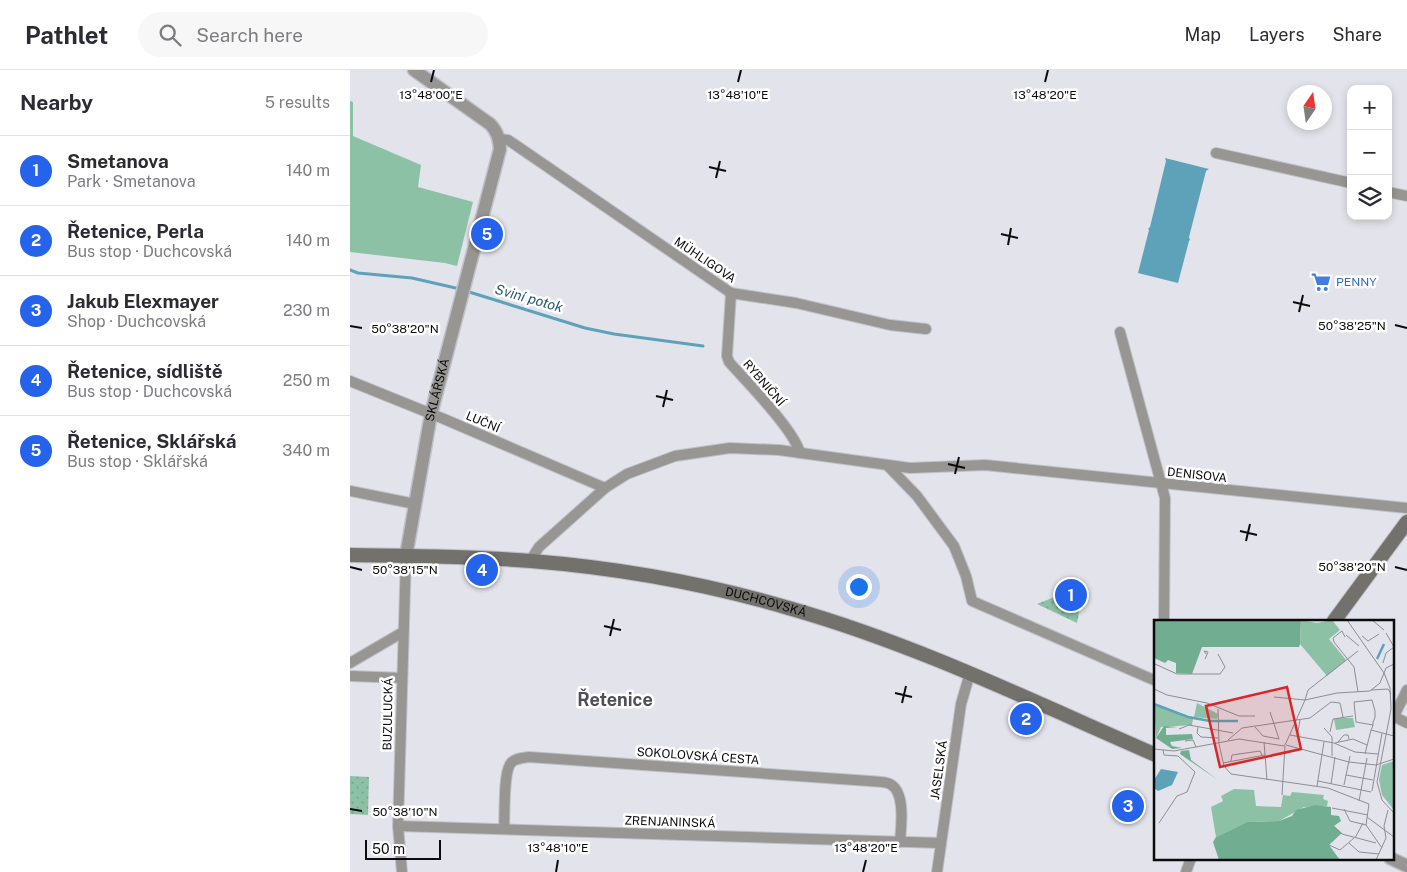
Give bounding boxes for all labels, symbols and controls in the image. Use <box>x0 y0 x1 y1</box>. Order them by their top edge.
search box <box>138 12 488 57</box>
text: Pathlet <box>25 21 108 49</box>
icon: search <box>156 21 184 49</box>
text: Search here <box>196 24 303 46</box>
text: Map <box>1185 24 1221 45</box>
text: Layers <box>1249 24 1305 45</box>
text: Share <box>1333 24 1382 45</box>
north arrow <box>1287 85 1332 130</box>
map controls <box>1347 85 1392 220</box>
button: + <box>1347 85 1392 130</box>
text: 13°48'00"E <box>399 88 463 102</box>
text: 13°48'10"E <box>707 88 769 102</box>
text: 13°48'20"E <box>1013 88 1077 102</box>
text: Nearby <box>20 90 93 115</box>
text: 5 results <box>265 93 330 112</box>
button: − <box>1347 130 1392 175</box>
text: Smetanova <box>67 150 169 172</box>
text: 1 <box>33 161 39 180</box>
text: 140 m <box>286 161 330 180</box>
text: Park · Smetanova <box>67 172 196 191</box>
button: layers <box>1347 175 1392 220</box>
pin: 5 <box>471 215 503 253</box>
text: Řetenice, Perla <box>67 220 204 242</box>
text: 2 <box>31 231 41 250</box>
text: 140 m <box>286 231 330 250</box>
street label: MÜHLIGOVA <box>672 234 739 286</box>
text: Bus stop · Duchcovská <box>67 242 232 261</box>
supermarket icon: PENNY <box>1310 271 1332 293</box>
place label: PENNY <box>1336 275 1377 289</box>
water label: Sviní potok <box>493 281 565 315</box>
text: Jakub Elexmayer <box>67 290 219 312</box>
text: 3 <box>31 301 41 320</box>
text: 230 m <box>283 301 330 320</box>
text: Shop · Duchcovská <box>67 312 206 331</box>
text: 50°38'25"N <box>1318 319 1386 333</box>
text: 50°38'20"N <box>371 322 439 336</box>
street label: SKLÁŘSKÁ <box>423 356 452 423</box>
street label: RYBNIČNÍ <box>740 357 788 409</box>
text: Řetenice, sídliště <box>67 360 222 382</box>
text: 4 <box>31 371 41 390</box>
text: 250 m <box>283 371 330 390</box>
text: Bus stop · Duchcovská <box>67 382 232 401</box>
street label: LUČNÍ <box>464 409 503 436</box>
text: Řetenice, Sklářská <box>67 430 237 452</box>
text: 5 <box>31 441 41 460</box>
text: 340 m <box>282 441 330 460</box>
text: Bus stop · Sklářská <box>67 452 208 471</box>
street label: DENISOVA <box>1166 465 1228 485</box>
pin: 4 <box>466 551 498 589</box>
text: 50°38'20"N <box>1318 560 1386 574</box>
text: 50°38'15"N <box>372 563 438 577</box>
your location <box>846 574 872 600</box>
pin: 1 <box>1055 576 1087 614</box>
street label: DUCHCOVSKÁ <box>724 584 809 620</box>
inset map <box>1154 620 1394 860</box>
street label: BUZULUCKÁ <box>380 677 396 750</box>
district label: Řetenice <box>577 688 653 710</box>
pin: 2 <box>1010 700 1042 738</box>
street label: JASELSKÁ <box>928 739 950 801</box>
street label: SOKOLOVSKÁ CESTA <box>636 745 760 767</box>
pin: 3 <box>1112 787 1144 825</box>
text: 50°38'10"N <box>372 805 438 819</box>
street label: ZRENJANINSKÁ <box>624 813 716 831</box>
scale bar <box>365 837 441 860</box>
text: 50 m <box>372 841 405 857</box>
text: 13°48'10"E <box>527 841 589 855</box>
text: 13°48'20"E <box>834 841 898 855</box>

